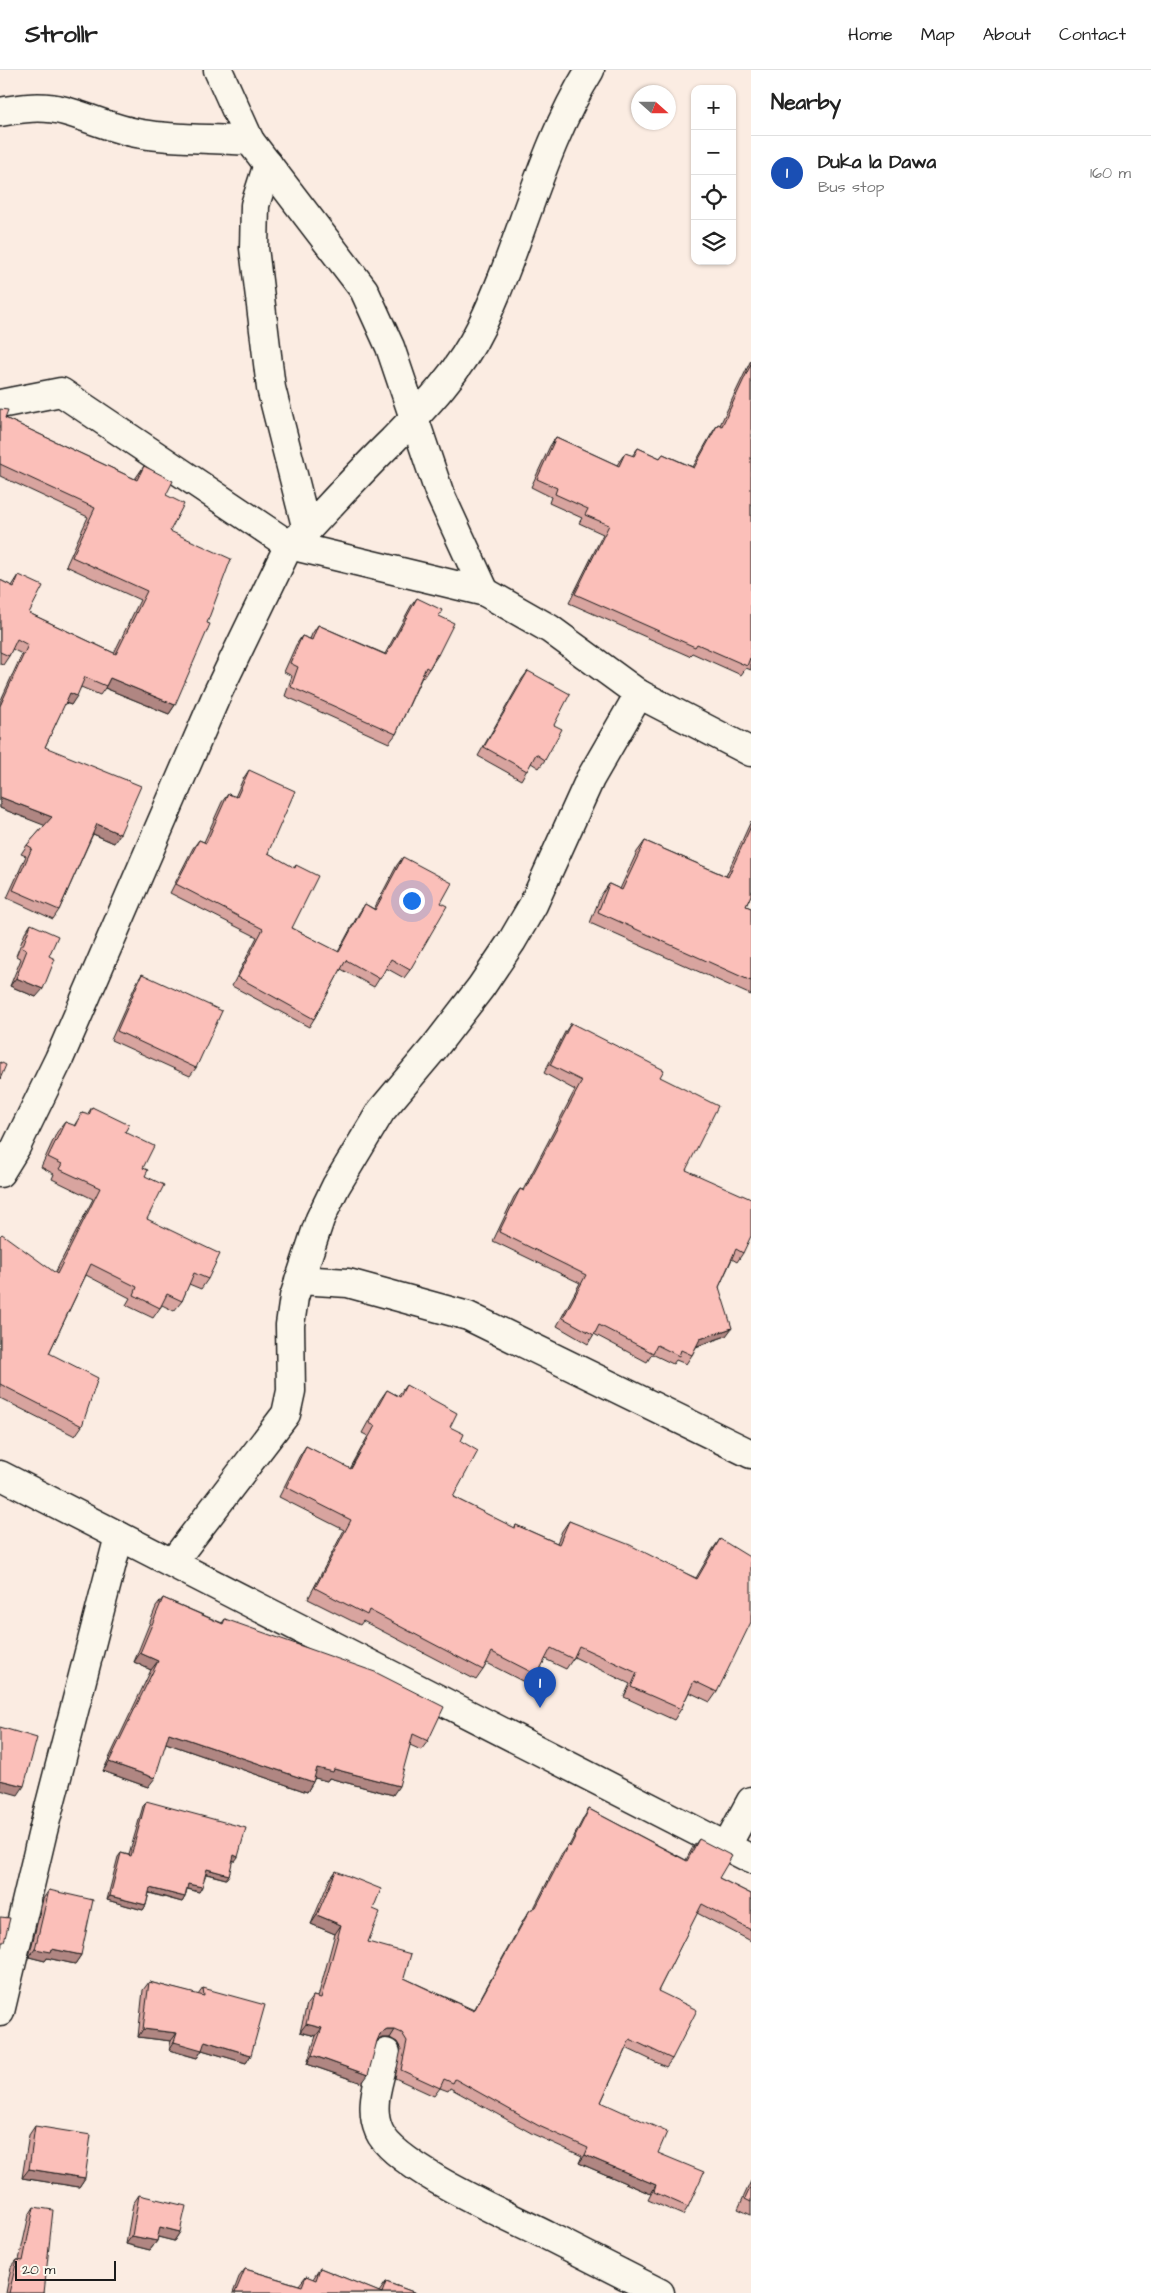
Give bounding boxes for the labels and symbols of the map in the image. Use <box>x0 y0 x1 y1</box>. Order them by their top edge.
north arrow <box>631 85 676 130</box>
your location <box>399 888 425 914</box>
pin: 1 <box>524 1667 556 1708</box>
scale bar <box>15 2258 116 2281</box>

